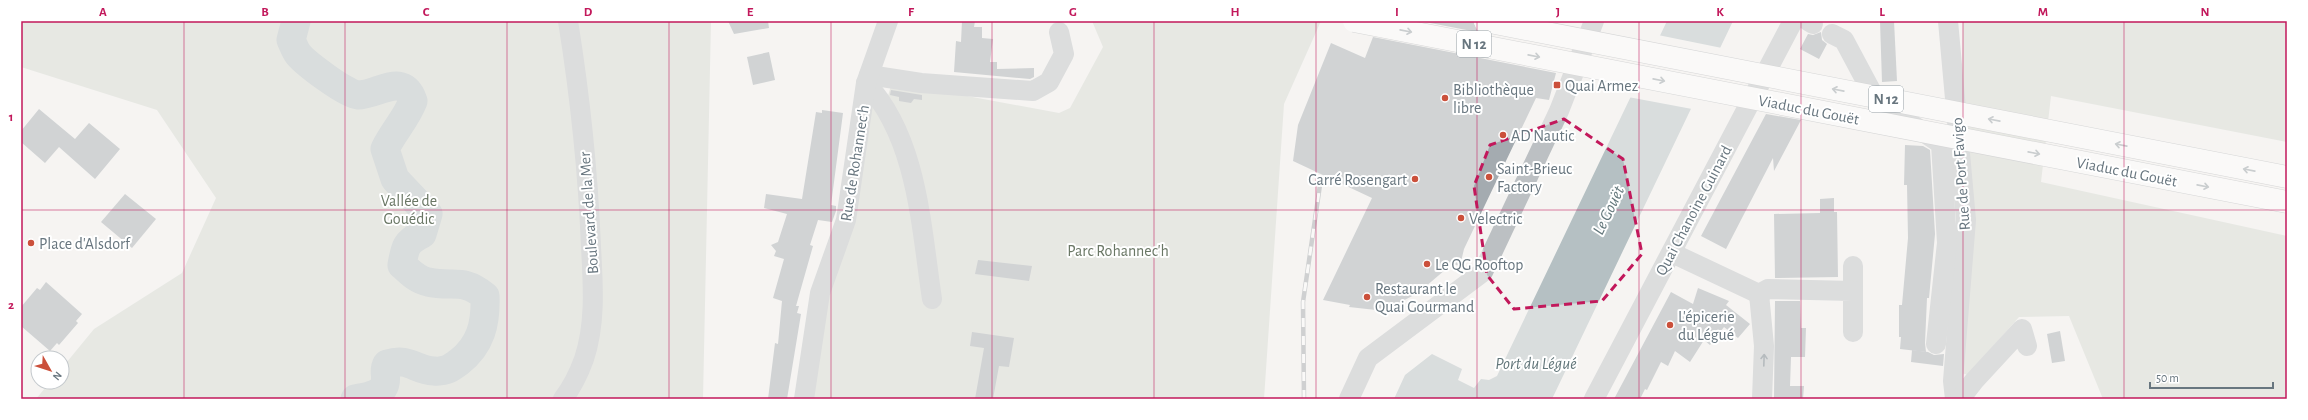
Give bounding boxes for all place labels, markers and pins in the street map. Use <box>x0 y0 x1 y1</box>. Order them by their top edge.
place label: Quai Armez <box>1565 78 1639 95</box>
marker: Quai Armez <box>1552 80 1562 90</box>
place label: Bibliothèque libre <box>1453 82 1534 116</box>
marker: Bibliothèque libre <box>1440 93 1450 103</box>
place label: AD Nautic <box>1511 128 1575 144</box>
marker: AD Nautic <box>1498 130 1508 140</box>
place label: Saint-Brieuc Factory <box>1497 161 1572 196</box>
place label: Carré Rosengart <box>1308 172 1407 188</box>
marker: Saint-Brieuc Factory <box>1484 172 1494 182</box>
marker: Carré Rosengart <box>1410 174 1420 184</box>
place label: Velectric <box>1469 211 1523 227</box>
marker: Velectric <box>1456 213 1466 223</box>
place label: Place d'Alsdorf <box>39 236 131 252</box>
marker: Place d'Alsdorf <box>26 238 36 248</box>
place label: Le QG Rooftop <box>1435 257 1523 274</box>
marker: Le QG Rooftop <box>1422 259 1432 269</box>
place label: Restaurant le Quai Gourmand <box>1375 281 1474 316</box>
marker: Restaurant le Quai Gourmand <box>1362 292 1372 302</box>
place label: L'épicerie du Légué <box>1678 309 1735 343</box>
marker: L'épicerie du Légué <box>1665 320 1675 330</box>

